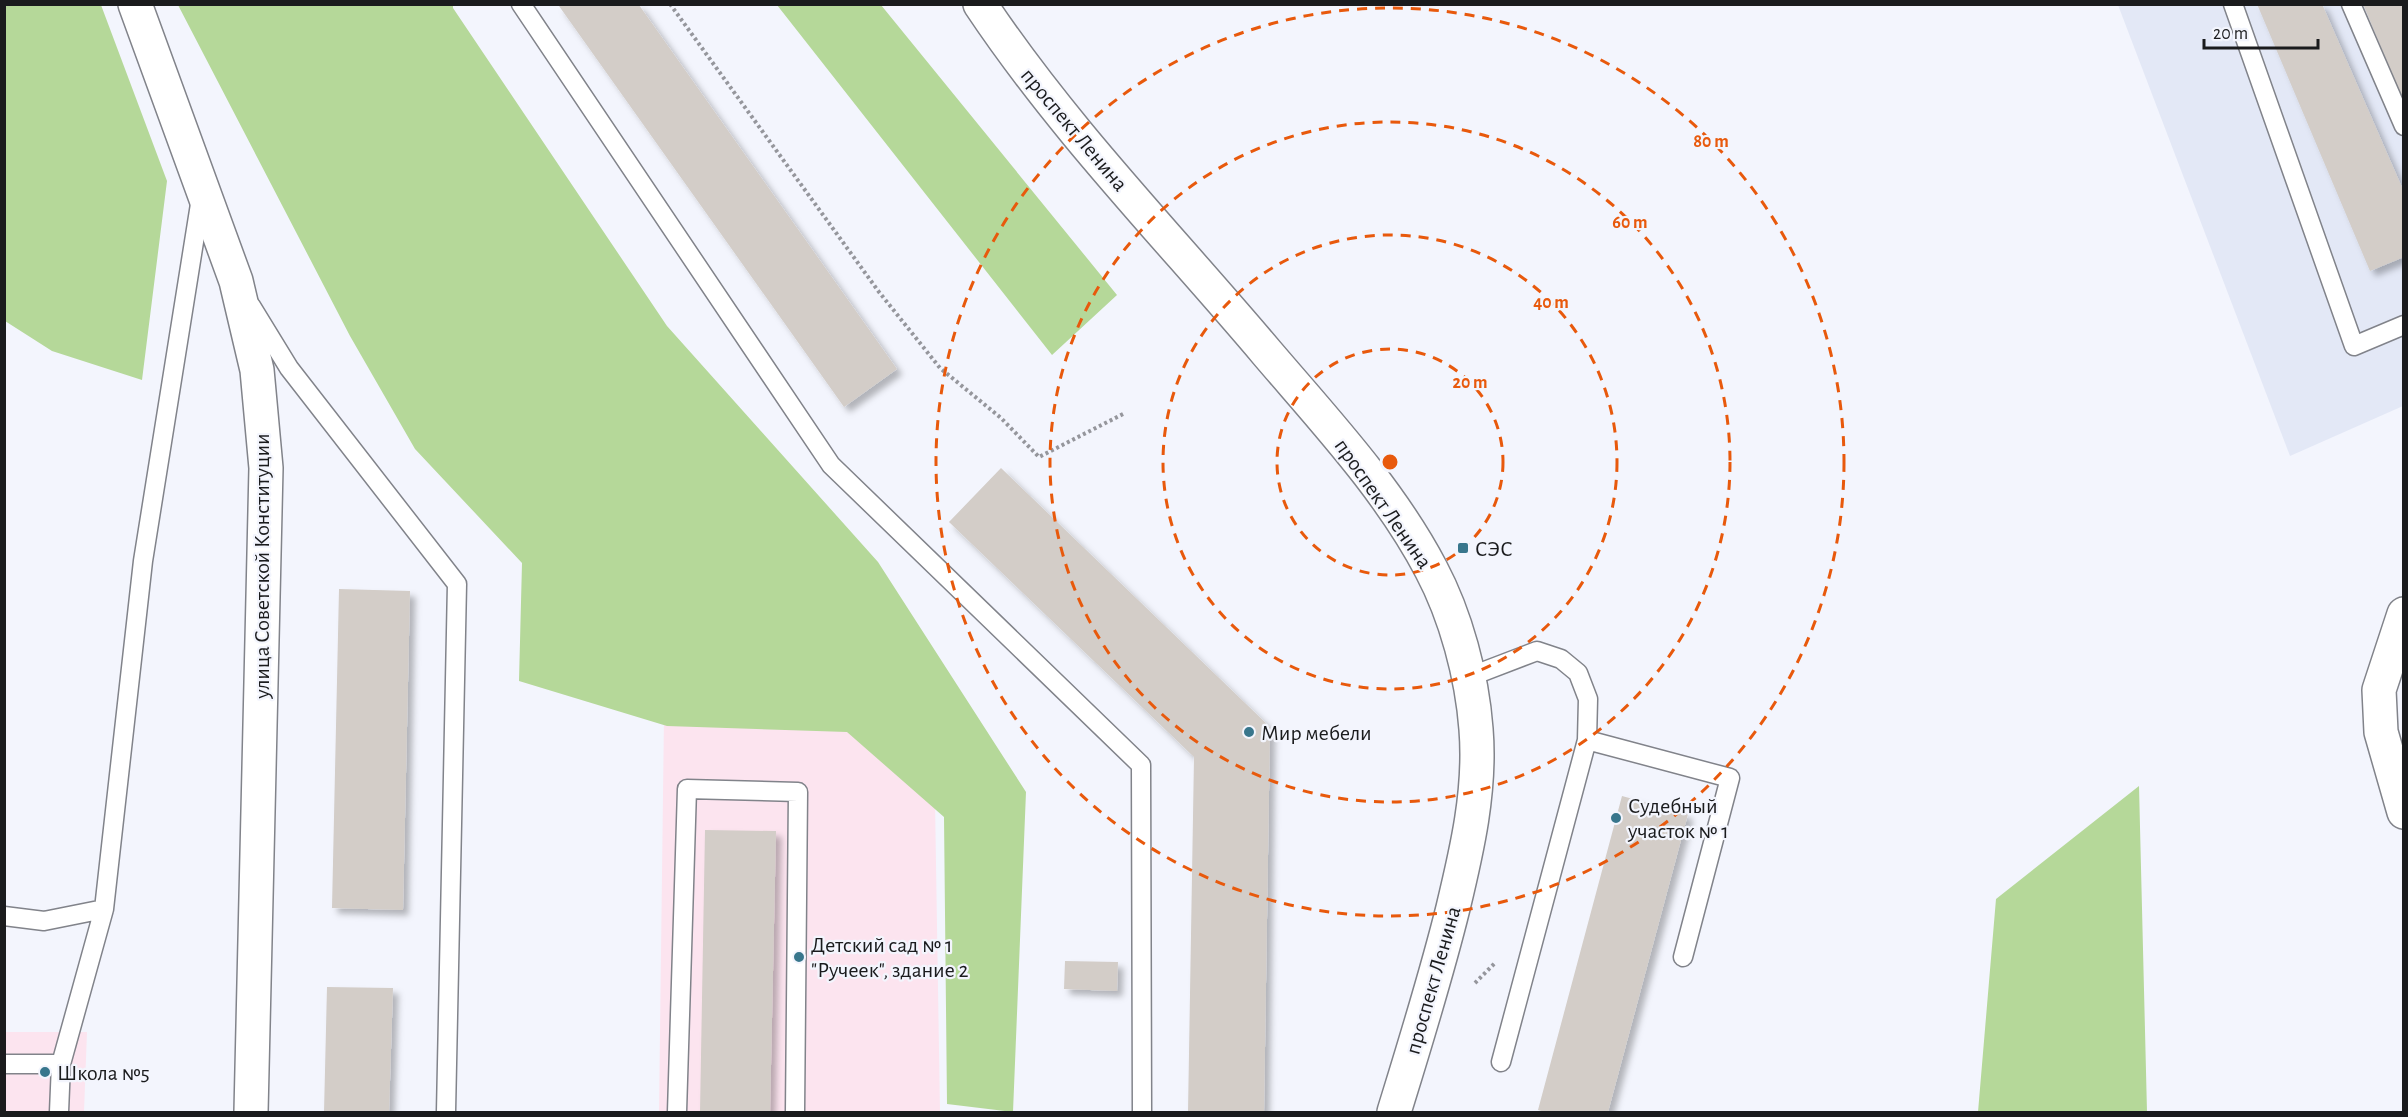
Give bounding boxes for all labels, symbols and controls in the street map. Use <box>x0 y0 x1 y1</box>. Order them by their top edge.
scale bar <box>2204 12 2318 50</box>
text: 20 m <box>2213 25 2248 43</box>
street label: проспект Ленина <box>1017 64 1132 195</box>
text: 80 m <box>1693 133 1729 151</box>
text: 60 m <box>1612 214 1648 232</box>
text: 40 m <box>1533 294 1569 312</box>
text: 20 m <box>1452 374 1488 392</box>
street label: улица Советской Конституции <box>251 433 273 700</box>
street label: проспект Ленина <box>1330 435 1436 572</box>
centre of rings <box>1380 452 1400 472</box>
place label: СЭС <box>1475 538 1513 560</box>
marker: СЭС <box>1456 541 1470 555</box>
place label: Мир мебели <box>1261 722 1372 744</box>
marker: Мир мебели <box>1242 725 1256 739</box>
place label: Судебный участок № 1 <box>1627 795 1729 842</box>
marker: Судебный участок № 1 <box>1609 811 1623 825</box>
street label: проспект Ленина <box>1401 904 1465 1057</box>
place label: Детский сад № 1 "Ручеек", здание 2 <box>811 934 968 981</box>
marker: Детский сад № 1 "Ручеек", здание 2 <box>792 950 806 964</box>
place label: Школа №5 <box>57 1062 150 1084</box>
marker: Школа №5 <box>38 1065 52 1079</box>

